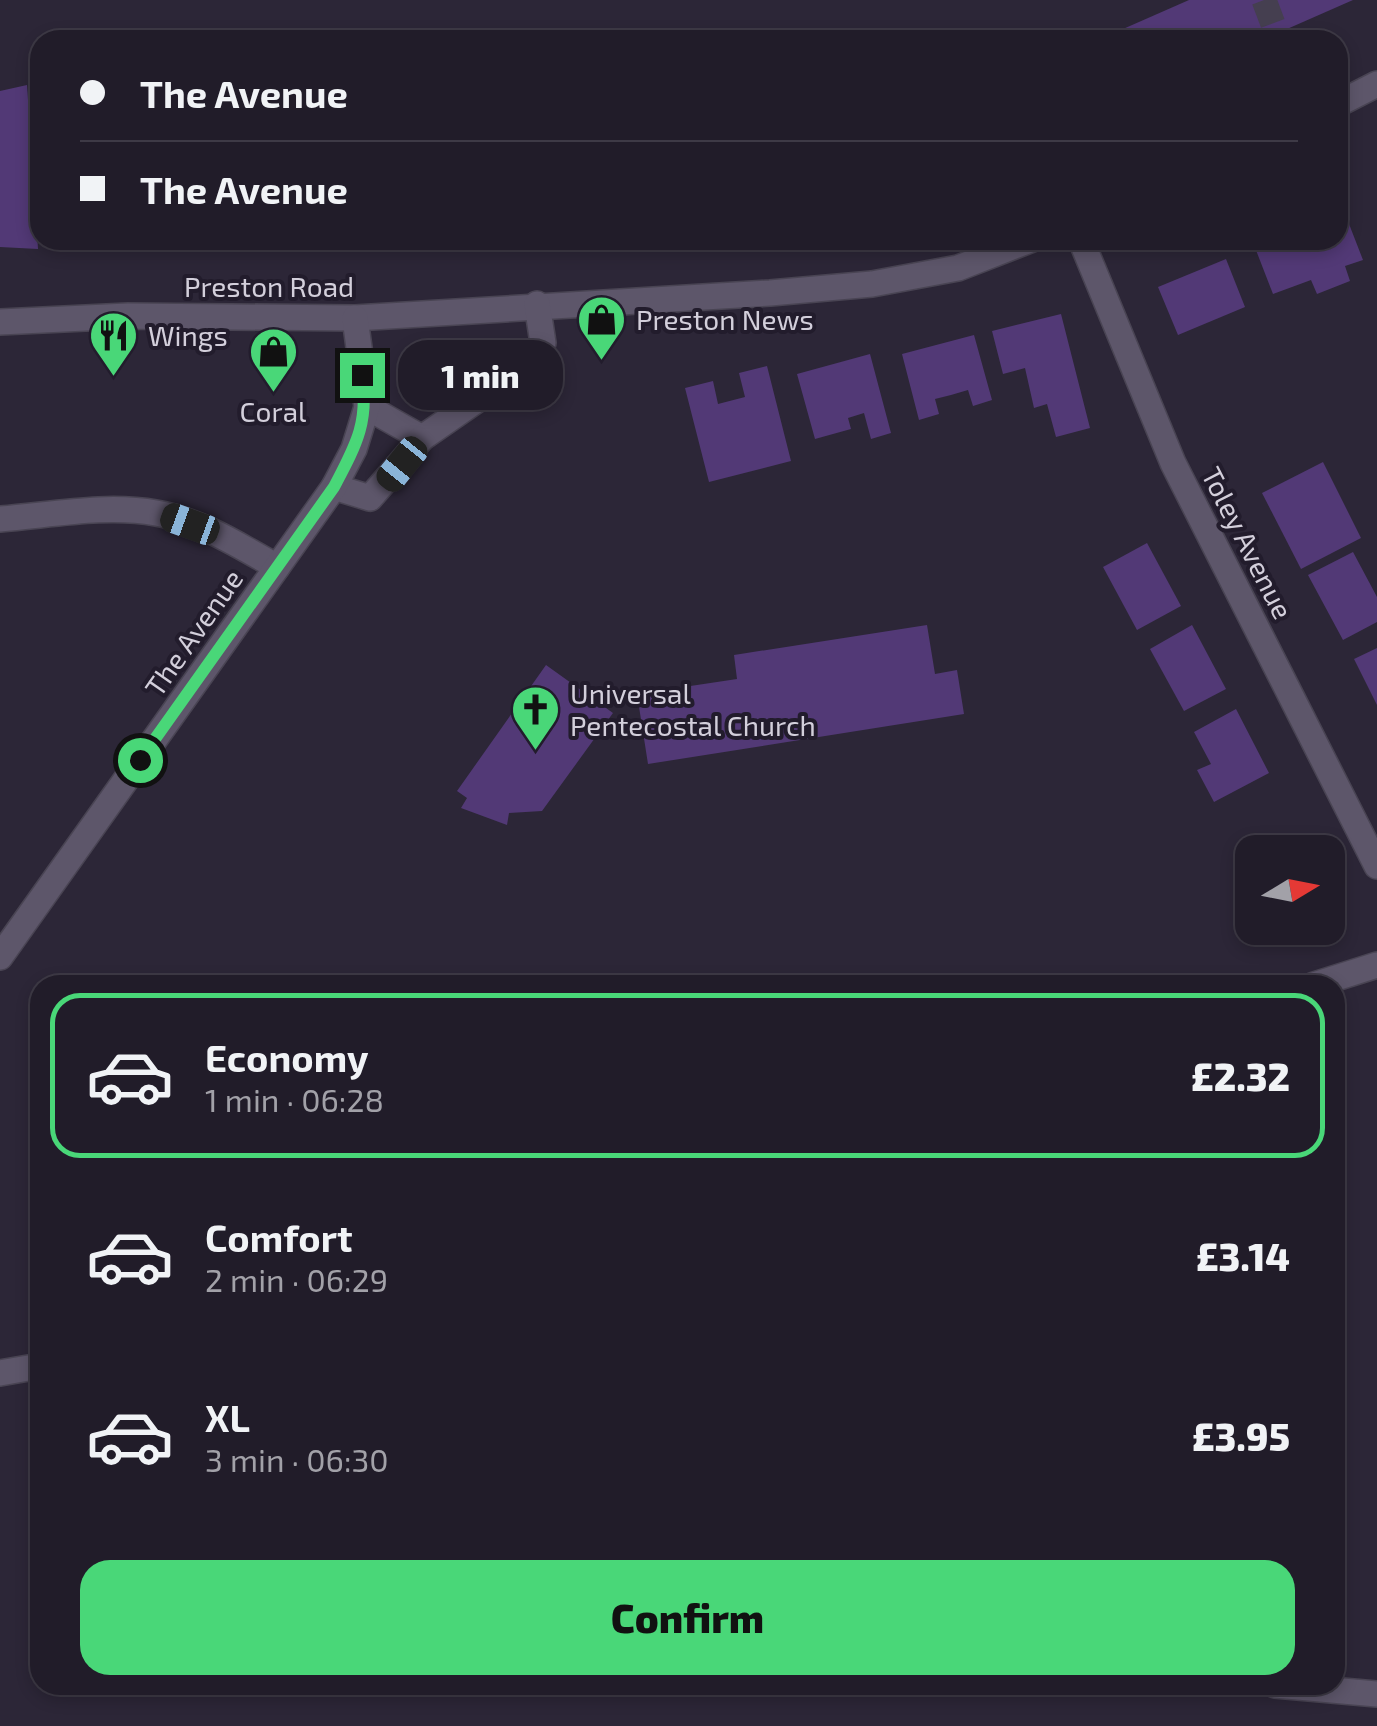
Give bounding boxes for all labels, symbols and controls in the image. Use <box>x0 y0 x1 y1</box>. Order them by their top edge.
text: The Avenue <box>140 70 348 116</box>
text: The Avenue <box>140 166 348 212</box>
street label: Preston Road <box>184 269 354 303</box>
shop icon: Preston News <box>575 294 627 362</box>
place label: Preston News <box>636 302 814 336</box>
restaurant icon: Wings <box>87 310 139 378</box>
place label: Wings <box>148 318 228 352</box>
shop icon: Coral <box>247 326 299 394</box>
callout: 1 min <box>397 340 562 410</box>
route end <box>340 353 385 398</box>
text: 1 min <box>441 356 520 394</box>
place label: Coral <box>240 394 307 428</box>
car <box>371 431 433 497</box>
street label: Toley Avenue <box>1195 461 1301 624</box>
car <box>157 500 223 548</box>
street label: The Avenue <box>137 562 249 702</box>
place label: Universal Pentecostal Church <box>570 676 816 742</box>
church icon: Universal Pentecostal Church <box>509 684 561 752</box>
route start <box>118 738 163 783</box>
north arrow <box>1235 835 1345 945</box>
map controls <box>1235 835 1345 945</box>
icon: car <box>85 1031 175 1121</box>
text: Economy <box>205 1034 369 1080</box>
text: £2.32 <box>1191 1053 1290 1099</box>
text: 1 min · 06:28 <box>205 1080 384 1118</box>
icon: car <box>85 1211 175 1301</box>
text: Comfort <box>205 1214 353 1260</box>
text: £3.14 <box>1196 1233 1290 1279</box>
text: 2 min · 06:29 <box>205 1260 388 1298</box>
icon: car <box>85 1391 175 1481</box>
text: XL <box>205 1394 250 1440</box>
text: £3.95 <box>1192 1413 1290 1459</box>
text: 3 min · 06:30 <box>205 1440 389 1478</box>
button: Confirm <box>80 1560 1295 1675</box>

